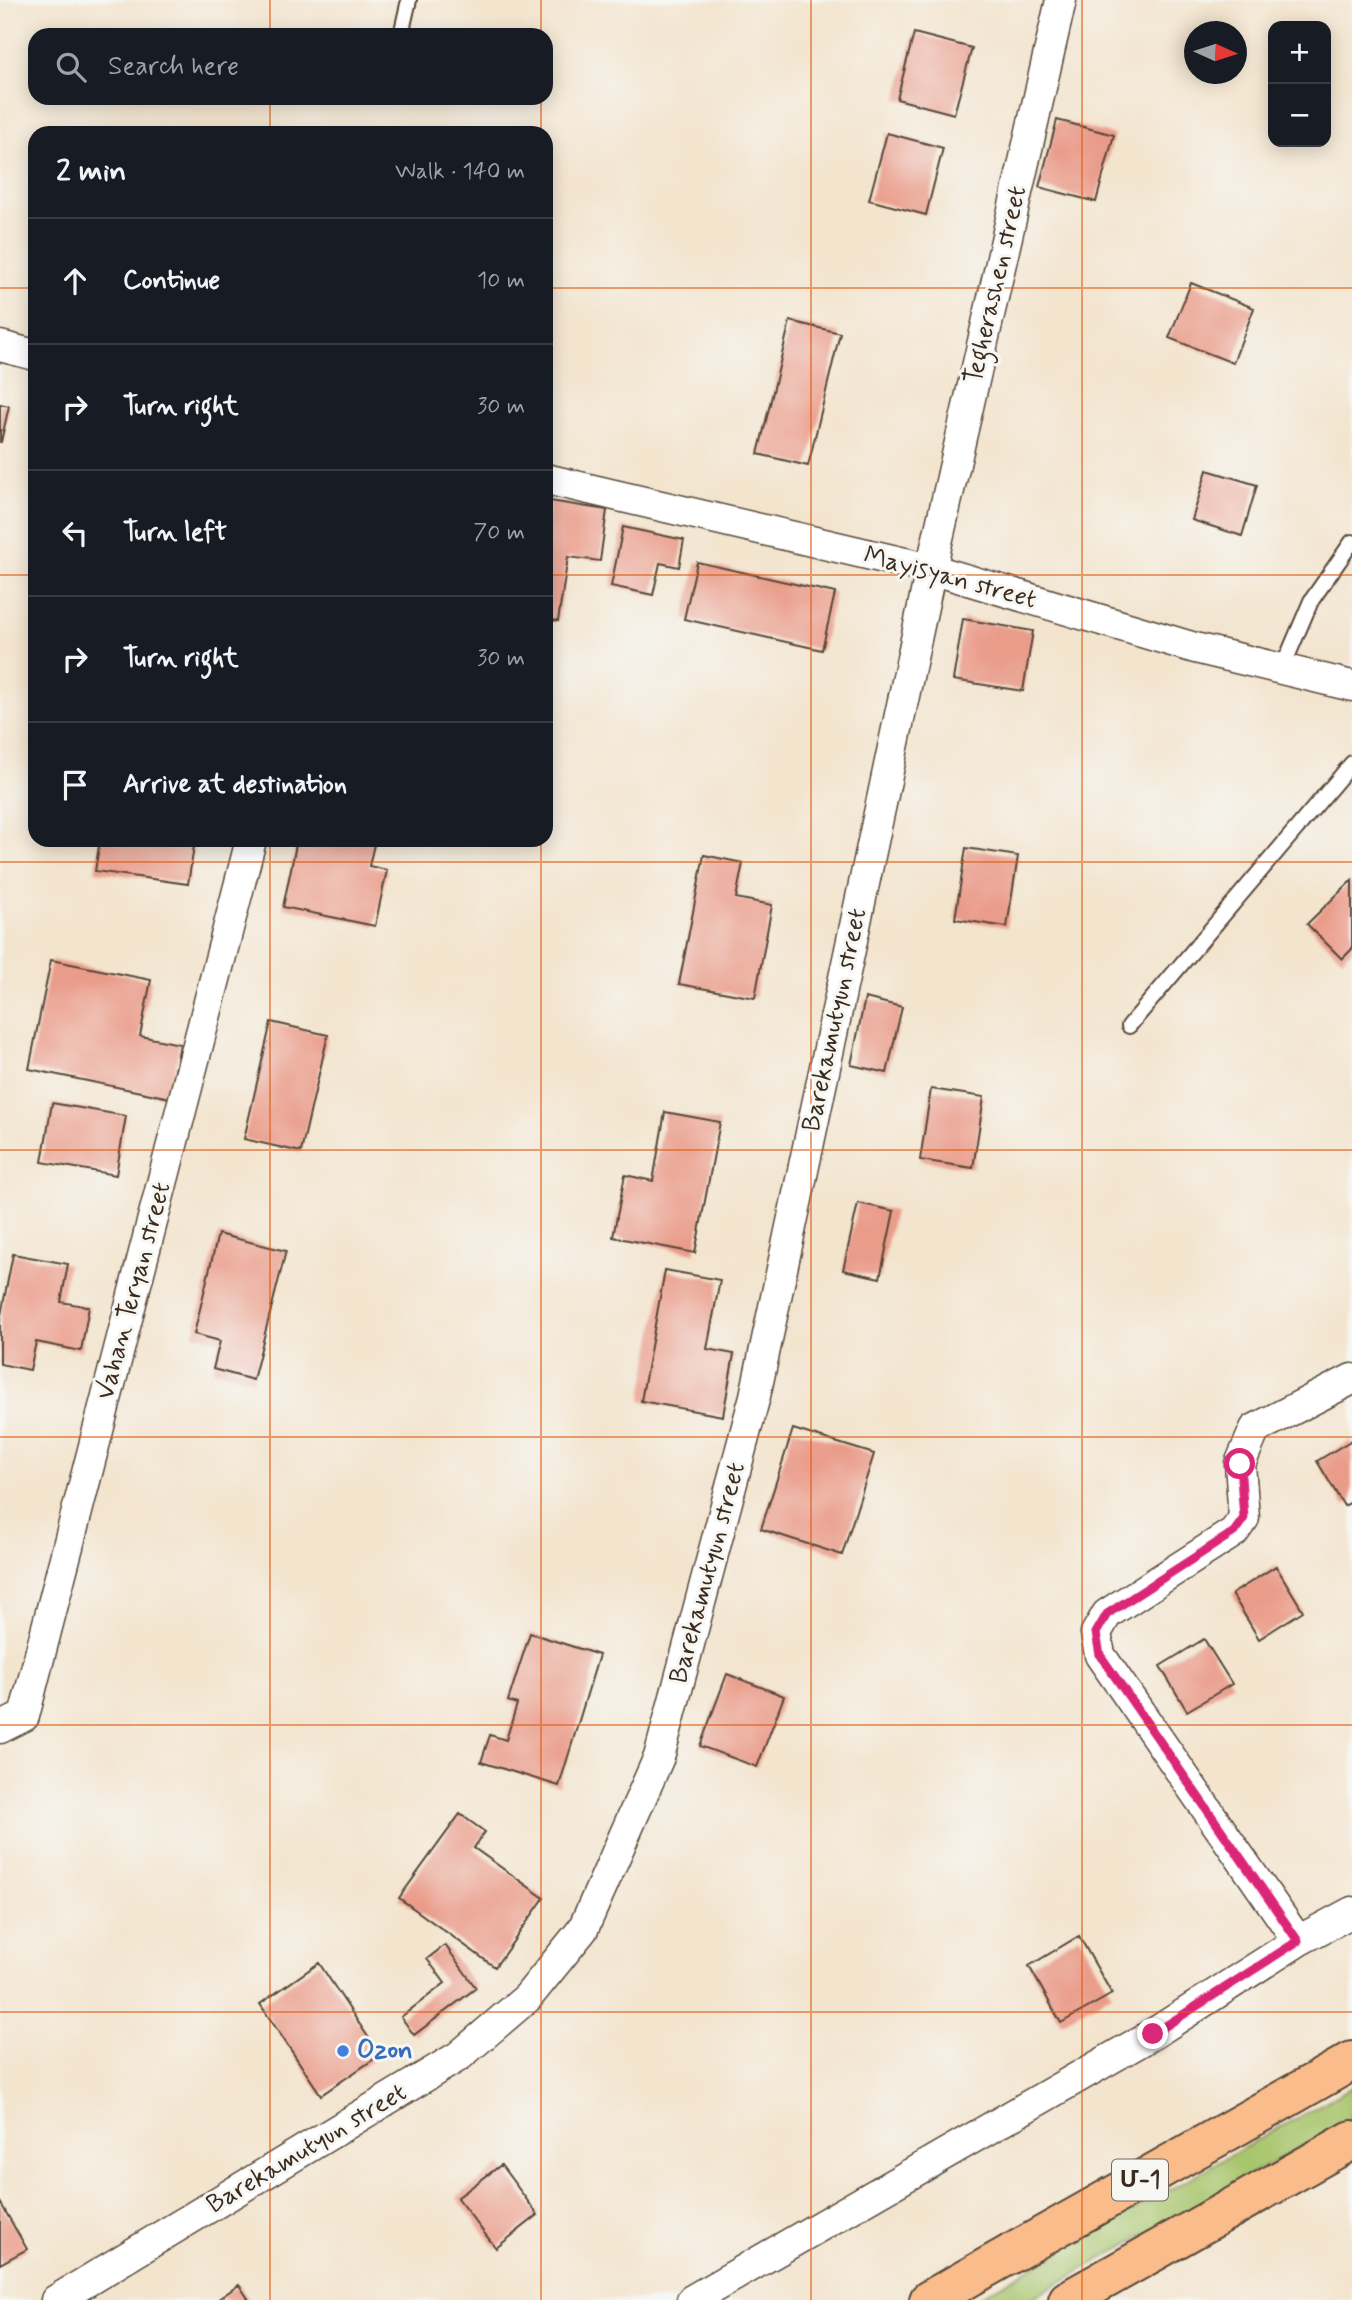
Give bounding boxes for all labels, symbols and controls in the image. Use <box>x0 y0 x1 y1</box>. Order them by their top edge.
north arrow <box>1184 21 1247 84</box>
map controls <box>1268 21 1331 147</box>
button: + <box>1268 21 1331 84</box>
search box <box>28 28 553 105</box>
icon: search <box>52 48 90 86</box>
text: Search here <box>108 50 239 84</box>
button: − <box>1268 84 1331 147</box>
text: 2 min <box>56 152 126 191</box>
text: Walk · 140 m <box>395 157 525 187</box>
street label: Tegherashen street <box>957 183 1038 388</box>
icon: ahead <box>56 262 94 300</box>
text: Continue <box>123 264 220 298</box>
text: 10 m <box>477 266 525 296</box>
icon: right <box>56 388 94 426</box>
text: Turn right <box>123 390 239 424</box>
text: 30 m <box>477 392 525 422</box>
icon: left <box>56 514 94 552</box>
text: Turn left <box>123 516 227 550</box>
text: 70 m <box>473 518 525 548</box>
street label: Mayisyan street <box>860 539 1040 617</box>
icon: right <box>56 640 94 678</box>
text: Turn right <box>123 642 239 676</box>
text: 30 m <box>477 644 525 674</box>
icon: arrive <box>56 766 94 804</box>
text: Arrive at destination <box>123 768 347 802</box>
street label: Barekamutyun street <box>795 905 875 1135</box>
street label: Vahan Teryan street <box>89 1178 179 1404</box>
route start <box>1224 1448 1255 1479</box>
street label: Barekamutyun street <box>662 1459 754 1687</box>
route end <box>1137 2018 1168 2049</box>
place label: Ozon <box>357 2034 413 2068</box>
marker: Ozon <box>335 2043 351 2059</box>
street label: Barekamutyun street <box>201 2076 413 2222</box>
road number: Մ-1 <box>1112 2160 1168 2200</box>

